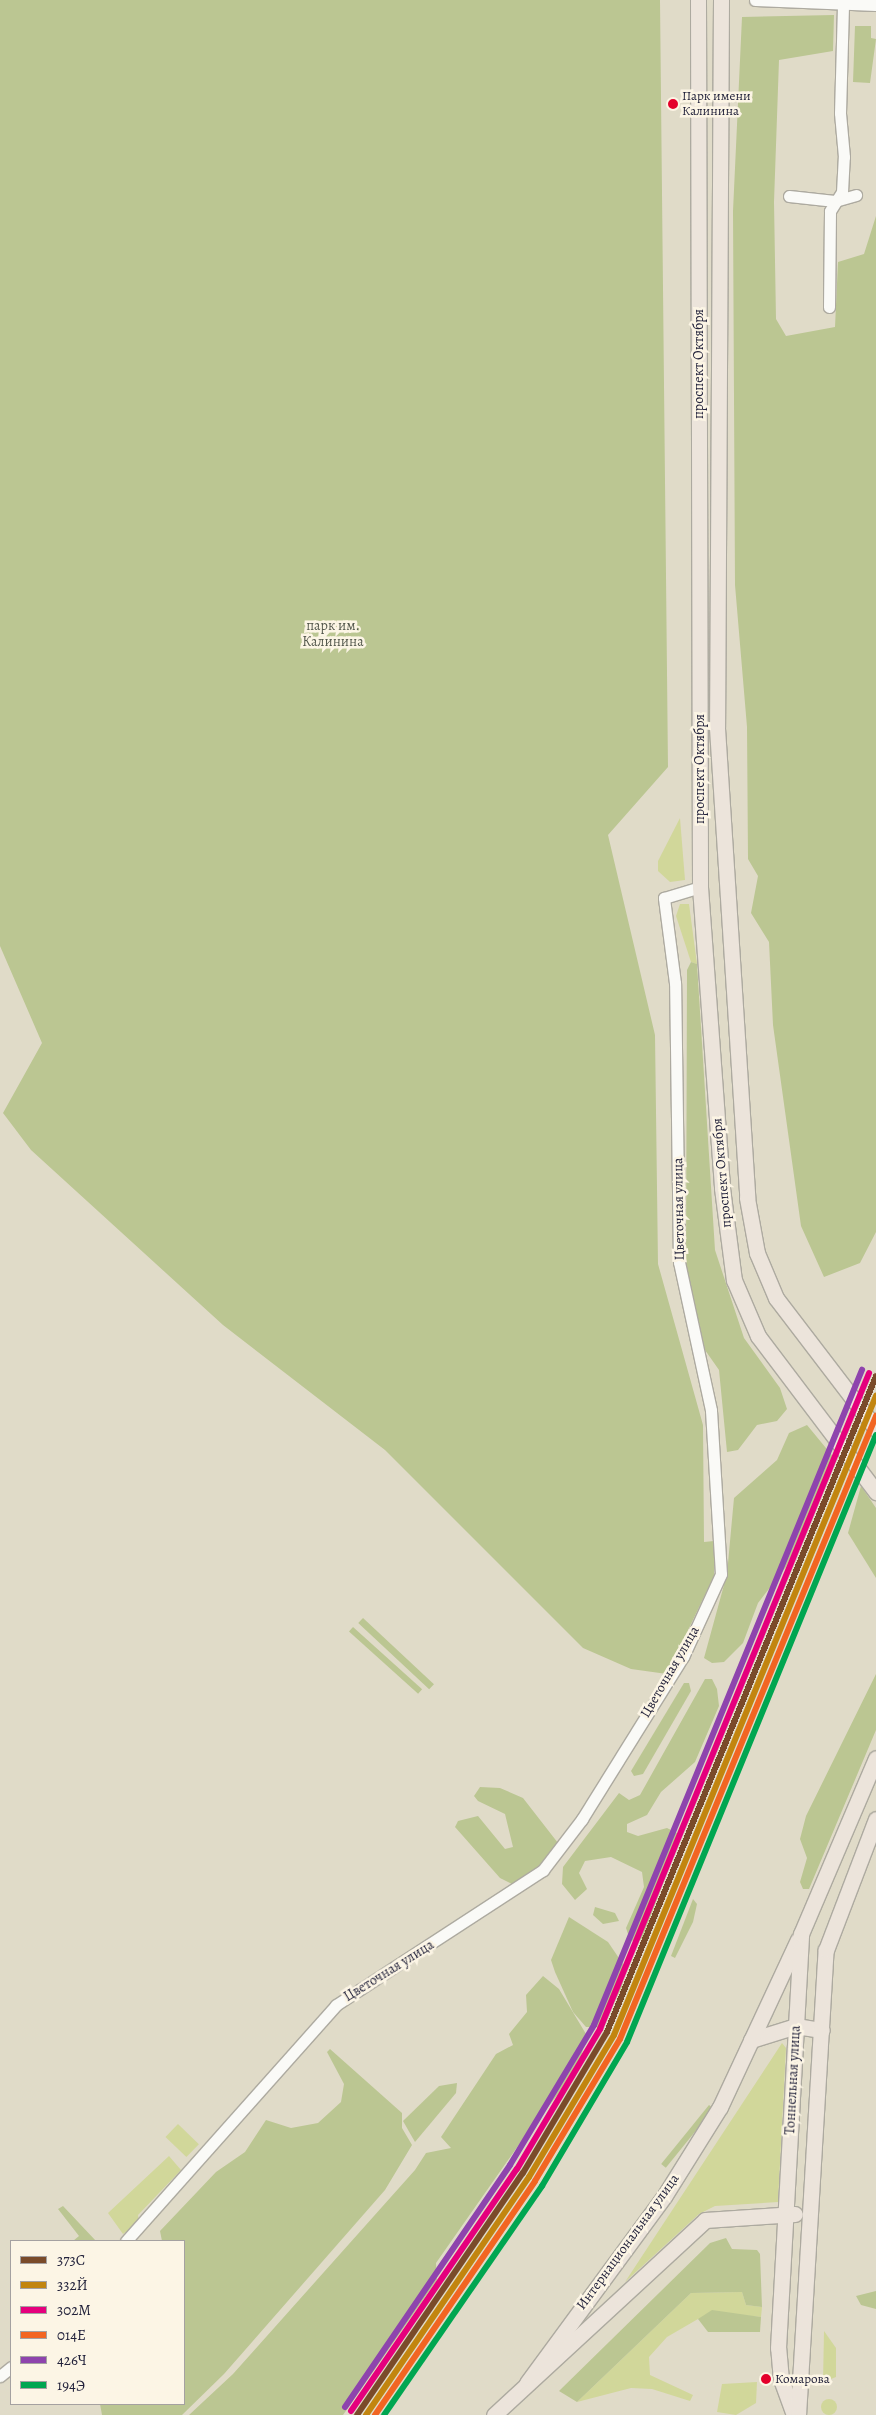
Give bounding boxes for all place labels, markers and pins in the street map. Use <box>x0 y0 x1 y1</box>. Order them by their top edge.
place label: Парк имени Калинина <box>682 89 751 120</box>
marker: Парк имени Калинина <box>668 99 678 109</box>
place label: Комарова <box>775 2371 830 2387</box>
marker: Комарова <box>761 2374 771 2384</box>

